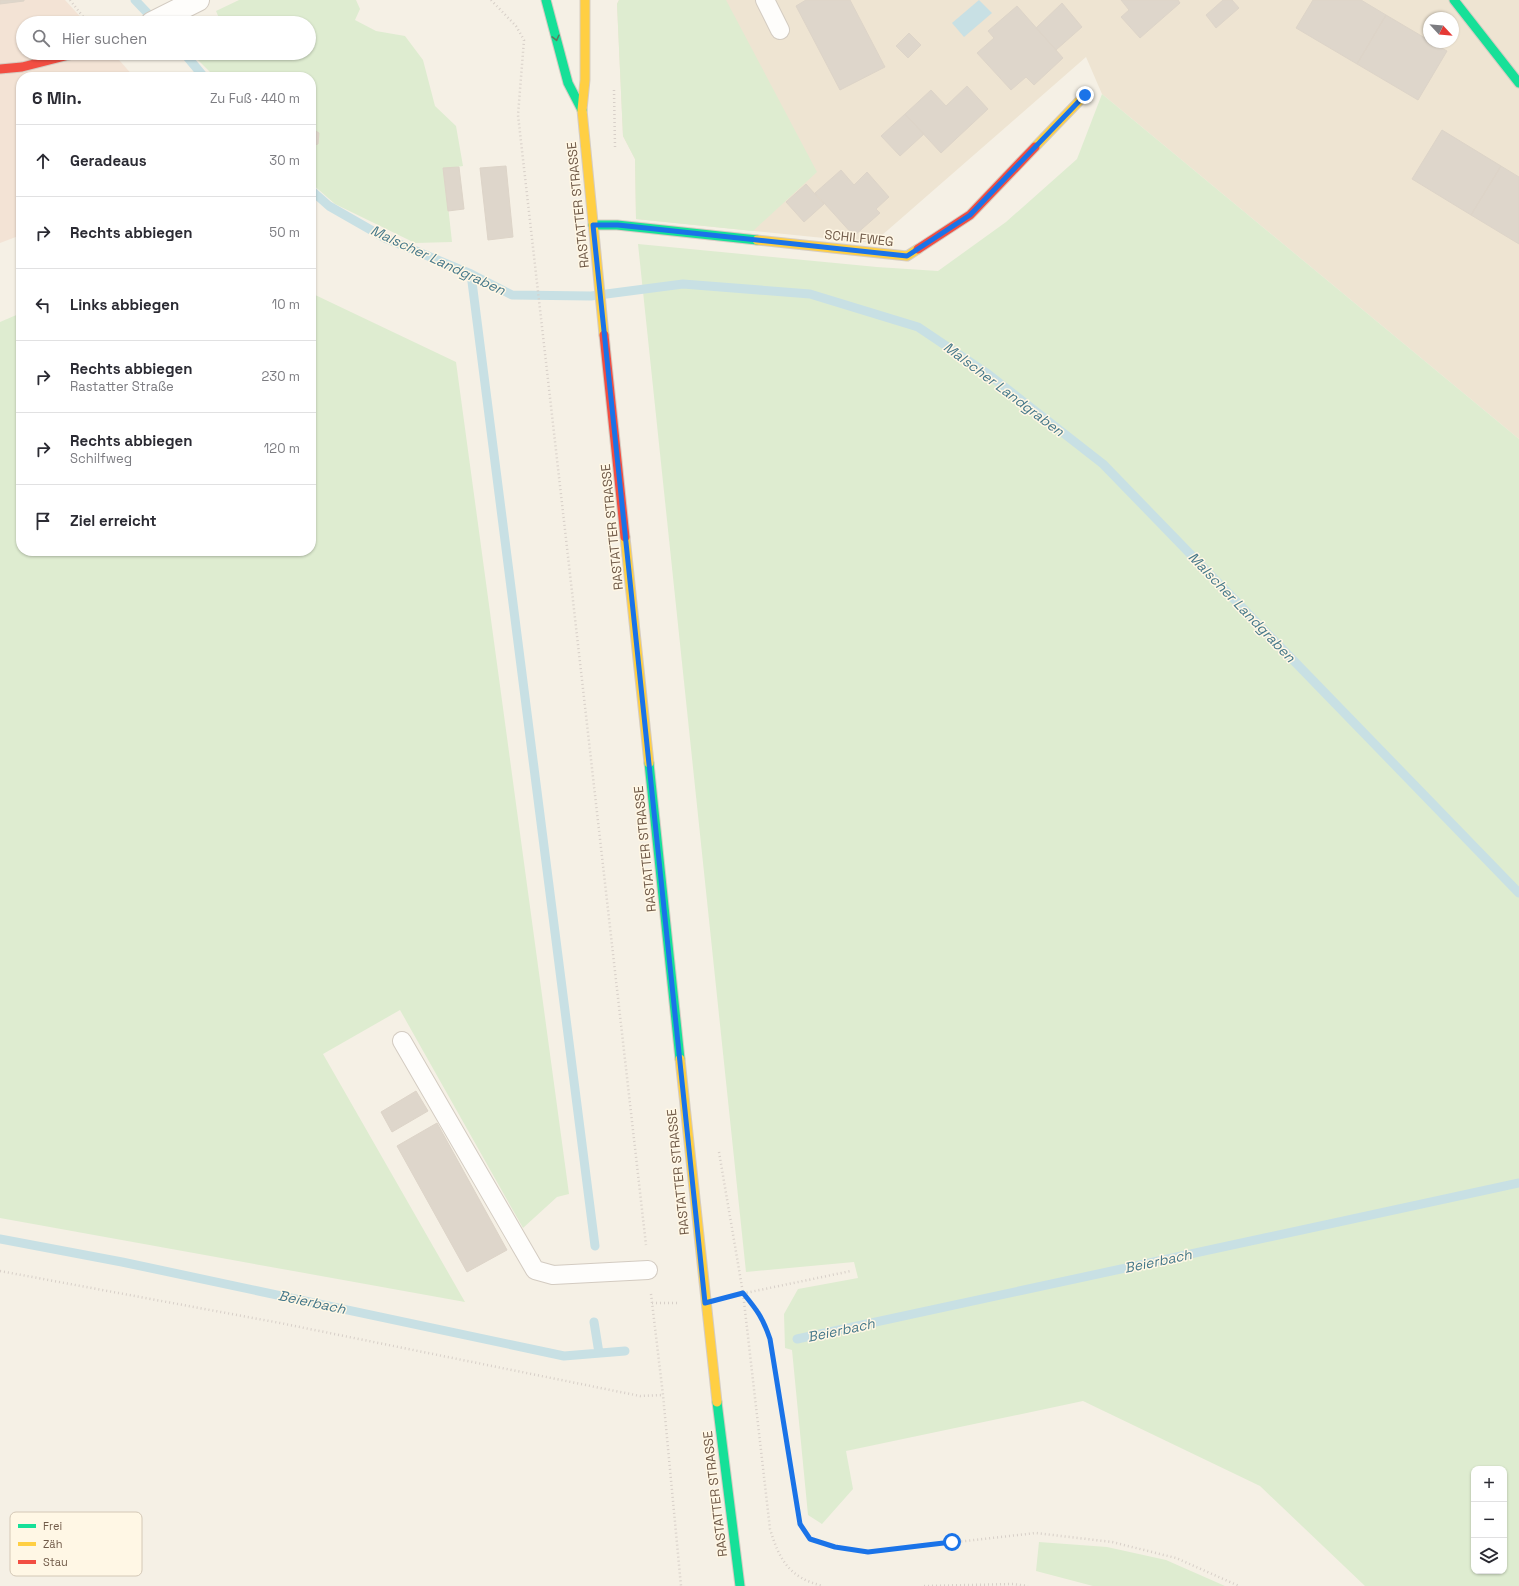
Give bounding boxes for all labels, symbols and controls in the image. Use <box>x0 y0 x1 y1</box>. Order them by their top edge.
north arrow <box>1423 12 1459 48</box>
search box <box>16 16 316 60</box>
icon: search <box>30 27 52 49</box>
text: Hier suchen <box>62 29 147 48</box>
one-way arrow <box>551 34 560 41</box>
route end <box>1076 86 1094 104</box>
text: 6 Min. <box>32 87 82 109</box>
text: Zu Fuß · 440 m <box>210 90 300 107</box>
street label: RASTATTER STRASSE <box>563 141 593 269</box>
icon: ahead <box>32 150 54 172</box>
text: Geradeaus <box>70 151 147 170</box>
text: 30 m <box>269 152 300 169</box>
water label: Malscher Landgraben <box>368 221 508 299</box>
icon: right <box>32 222 54 244</box>
text: Rechts abbiegen <box>70 223 192 242</box>
text: 50 m <box>269 224 300 241</box>
street label: SCHILFWEG <box>824 226 894 250</box>
icon: left <box>32 294 54 316</box>
text: Links abbiegen <box>70 295 179 314</box>
text: 10 m <box>272 296 300 313</box>
water label: Malscher Landgraben <box>940 338 1068 440</box>
text: Rechts abbiegen <box>70 359 192 378</box>
icon: right <box>32 366 54 388</box>
text: 230 m <box>262 368 300 385</box>
text: Rastatter Straße <box>70 378 174 395</box>
text: Rechts abbiegen <box>70 431 192 450</box>
icon: right <box>32 438 54 460</box>
text: 120 m <box>264 440 300 457</box>
text: Schilfweg <box>70 450 132 467</box>
street label: RASTATTER STRASSE <box>597 463 627 591</box>
icon: arrive <box>32 510 54 532</box>
text: Ziel erreicht <box>70 511 157 530</box>
water label: Malscher Landgraben <box>1185 548 1300 666</box>
street label: RASTATTER STRASSE <box>630 785 660 913</box>
street label: RASTATTER STRASSE <box>663 1108 693 1236</box>
water label: Beierbach <box>1123 1245 1194 1277</box>
water label: Beierbach <box>277 1286 348 1318</box>
water label: Beierbach <box>806 1314 877 1346</box>
street label: RASTATTER STRASSE <box>699 1430 731 1558</box>
map controls <box>1471 1466 1507 1574</box>
button: + <box>1471 1466 1507 1502</box>
button: − <box>1471 1502 1507 1538</box>
legend <box>10 1512 142 1576</box>
text: Frei <box>43 1519 62 1533</box>
route start <box>943 1533 961 1551</box>
text: Zäh <box>43 1537 62 1551</box>
button: layers <box>1471 1538 1507 1574</box>
text: Stau <box>43 1555 68 1569</box>

